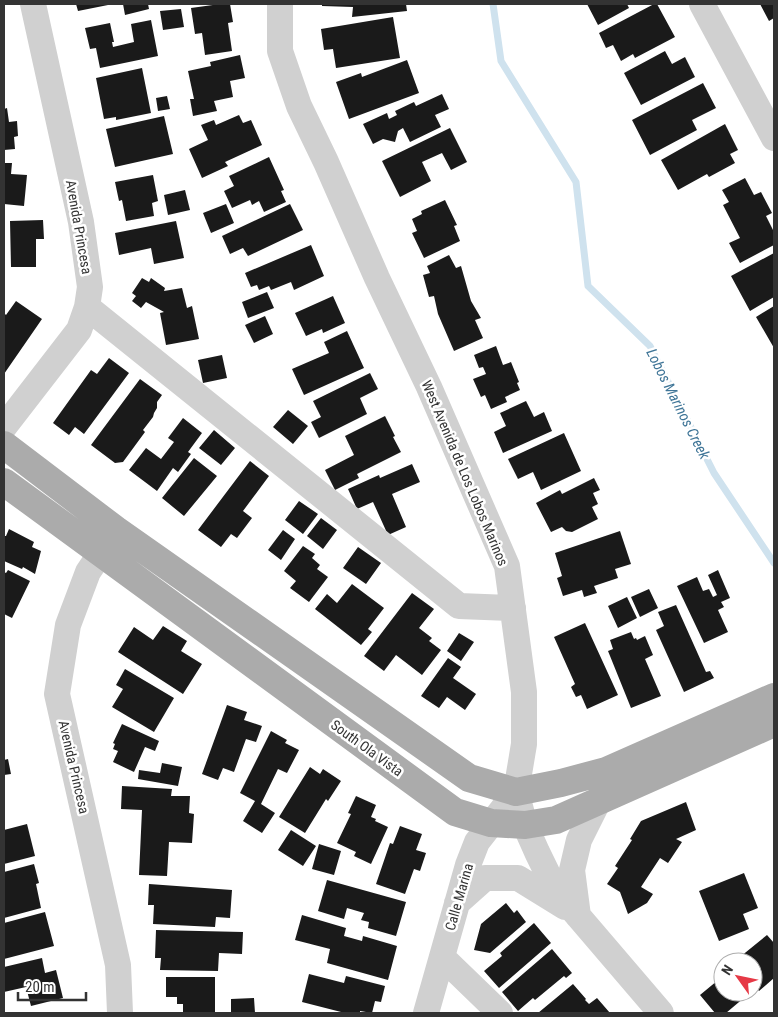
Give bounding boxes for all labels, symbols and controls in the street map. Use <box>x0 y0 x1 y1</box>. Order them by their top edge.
street label: Avenida Princesa <box>63 179 95 275</box>
water label: Lobos Marinos Creek <box>642 346 714 463</box>
street label: West Avenida de Los Lobos Marinos <box>419 378 511 568</box>
street label: South Ola Vista <box>328 717 406 779</box>
street label: Avenida Princesa <box>55 719 93 815</box>
street label: Calle Marina <box>442 862 476 932</box>
north arrow <box>713 952 763 1002</box>
text: N <box>718 962 736 978</box>
scale bar <box>18 970 85 1002</box>
text: 20 m <box>25 978 55 996</box>

